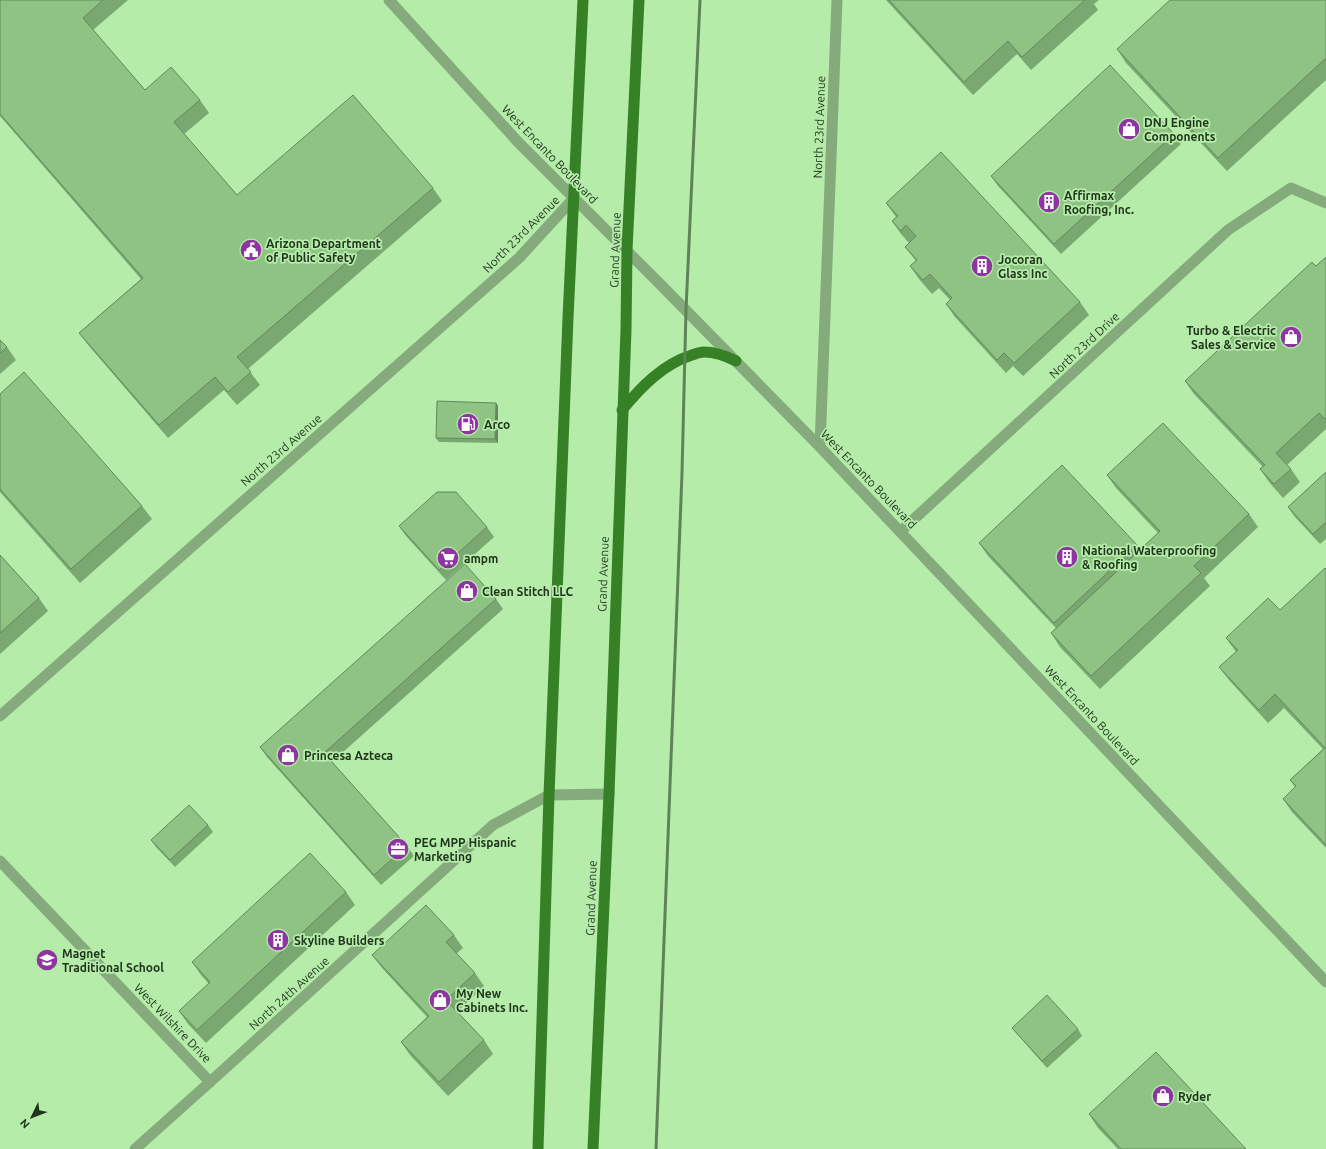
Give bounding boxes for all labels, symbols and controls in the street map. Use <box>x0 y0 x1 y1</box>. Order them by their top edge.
street label: North 23rd Avenue <box>811 75 827 179</box>
street label: West Encanto Boulevard <box>500 102 600 206</box>
shop icon: DNJ Engine Components <box>1116 116 1142 142</box>
place label: DNJ Engine Components <box>1144 116 1216 143</box>
building icon: Affirmax Roofing, Inc. <box>1036 189 1062 215</box>
place label: Affirmax Roofing, Inc. <box>1064 189 1134 216</box>
street label: North 23rd Avenue <box>480 193 562 275</box>
street label: Grand Avenue <box>607 212 623 288</box>
public building icon: Arizona Department of Public Safety <box>238 237 264 263</box>
place label: Arizona Department of Public Safety <box>266 237 381 264</box>
building icon: Jocoran Glass Inc <box>969 253 995 279</box>
place label: Jocoran Glass Inc <box>998 253 1047 280</box>
street label: North 23rd Drive <box>1046 309 1122 381</box>
place label: Turbo & Electric Sales & Service <box>1186 324 1276 351</box>
shop icon: Turbo & Electric Sales & Service <box>1278 324 1304 350</box>
street label: North 23rd Avenue <box>238 411 324 489</box>
fuel station icon: Arco <box>455 411 481 437</box>
place label: Arco <box>484 418 510 431</box>
street label: West Encanto Boulevard <box>819 427 919 531</box>
street label: Grand Avenue <box>595 536 611 612</box>
building icon: National Waterproofing & Roofing <box>1054 544 1080 570</box>
place label: National Waterproofing & Roofing <box>1082 544 1216 571</box>
supermarket icon: ampm <box>435 545 461 571</box>
place label: ampm <box>464 552 498 565</box>
shop icon: Clean Stitch LLC <box>454 578 480 604</box>
place label: Clean Stitch LLC <box>482 585 574 598</box>
street label: West Encanto Boulevard <box>1042 662 1142 768</box>
shop icon: Princesa Azteca <box>275 742 301 768</box>
place label: Princesa Azteca <box>304 749 393 762</box>
office icon: PEG MPP Hispanic Marketing <box>385 836 411 862</box>
place label: PEG MPP Hispanic Marketing <box>414 836 516 863</box>
street label: Grand Avenue <box>583 860 599 936</box>
building icon: Skyline Builders <box>265 927 291 953</box>
place label: Skyline Builders <box>294 934 385 947</box>
school or university icon: Magnet Traditional School <box>34 947 60 973</box>
place label: Magnet Traditional School <box>62 947 164 974</box>
street label: North 24th Avenue <box>246 954 332 1032</box>
street label: West Wilshire Drive <box>132 981 214 1065</box>
shop icon: My New Cabinets Inc. <box>427 987 453 1013</box>
place label: My New Cabinets Inc. <box>456 987 528 1014</box>
shop icon: Ryder <box>1150 1083 1176 1109</box>
place label: Ryder <box>1178 1090 1211 1103</box>
north arrow <box>12 1097 52 1137</box>
text: N <box>17 1117 32 1131</box>

